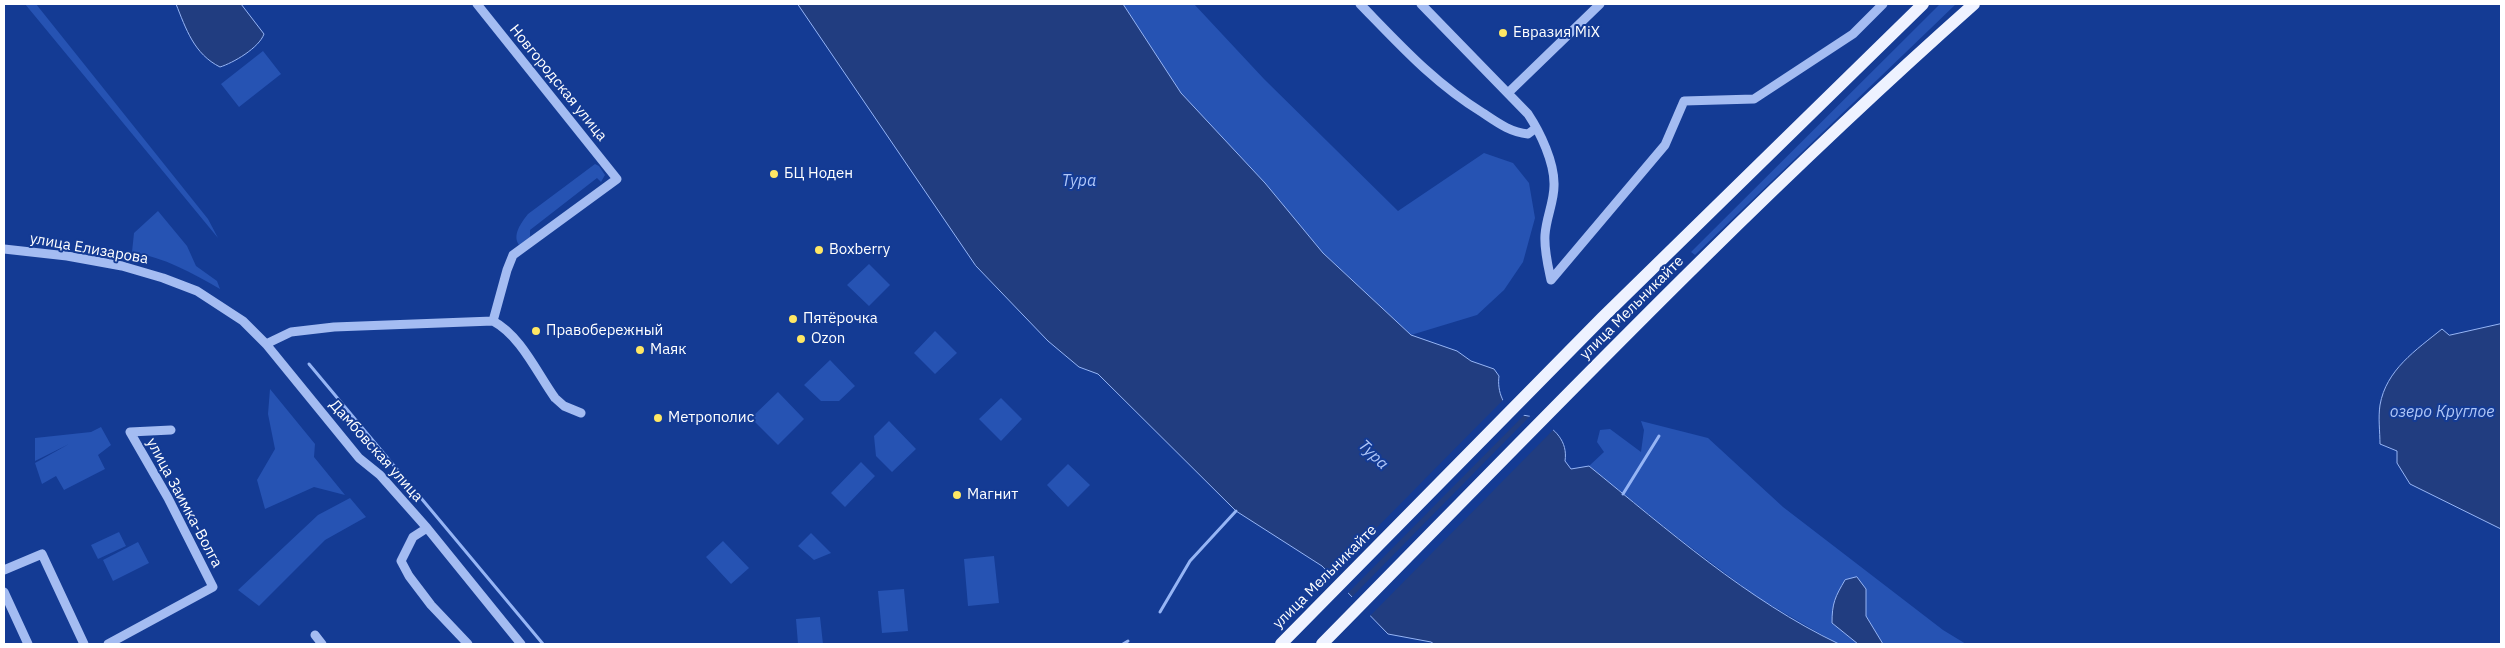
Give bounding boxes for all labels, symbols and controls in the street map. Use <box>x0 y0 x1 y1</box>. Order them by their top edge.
street label: Новгородская улица <box>505 21 611 145</box>
place label: Евразия MiX <box>1513 24 1600 42</box>
marker: Евразия MiX <box>1497 27 1509 39</box>
place label: БЦ Ноден <box>784 165 853 183</box>
marker: БЦ Ноден <box>768 168 780 180</box>
water label: Тура <box>1062 171 1096 191</box>
street label: улица Елизарова <box>28 230 150 268</box>
place label: Boxberry <box>829 241 890 259</box>
marker: Boxberry <box>813 244 825 256</box>
street label: улица Мельникайте <box>1576 252 1688 364</box>
place label: Пятёрочка <box>803 310 878 328</box>
marker: Пятёрочка <box>787 313 799 325</box>
place label: Правобережный <box>546 322 663 340</box>
marker: Правобережный <box>530 325 542 337</box>
place label: Ozon <box>811 330 845 348</box>
marker: Ozon <box>795 333 807 345</box>
place label: Маяк <box>650 341 686 359</box>
marker: Маяк <box>634 344 646 356</box>
street label: Дамбовская улица <box>325 396 427 506</box>
water label: озеро Круглое <box>2390 402 2494 422</box>
place label: Метрополис <box>668 409 754 427</box>
marker: Метрополис <box>652 412 664 424</box>
street label: улица Заимка-Волга <box>142 435 226 571</box>
water label: Тура <box>1354 436 1392 474</box>
place label: Магнит <box>967 486 1018 504</box>
marker: Магнит <box>951 489 963 501</box>
street label: улица Мельникайте <box>1269 521 1381 633</box>

